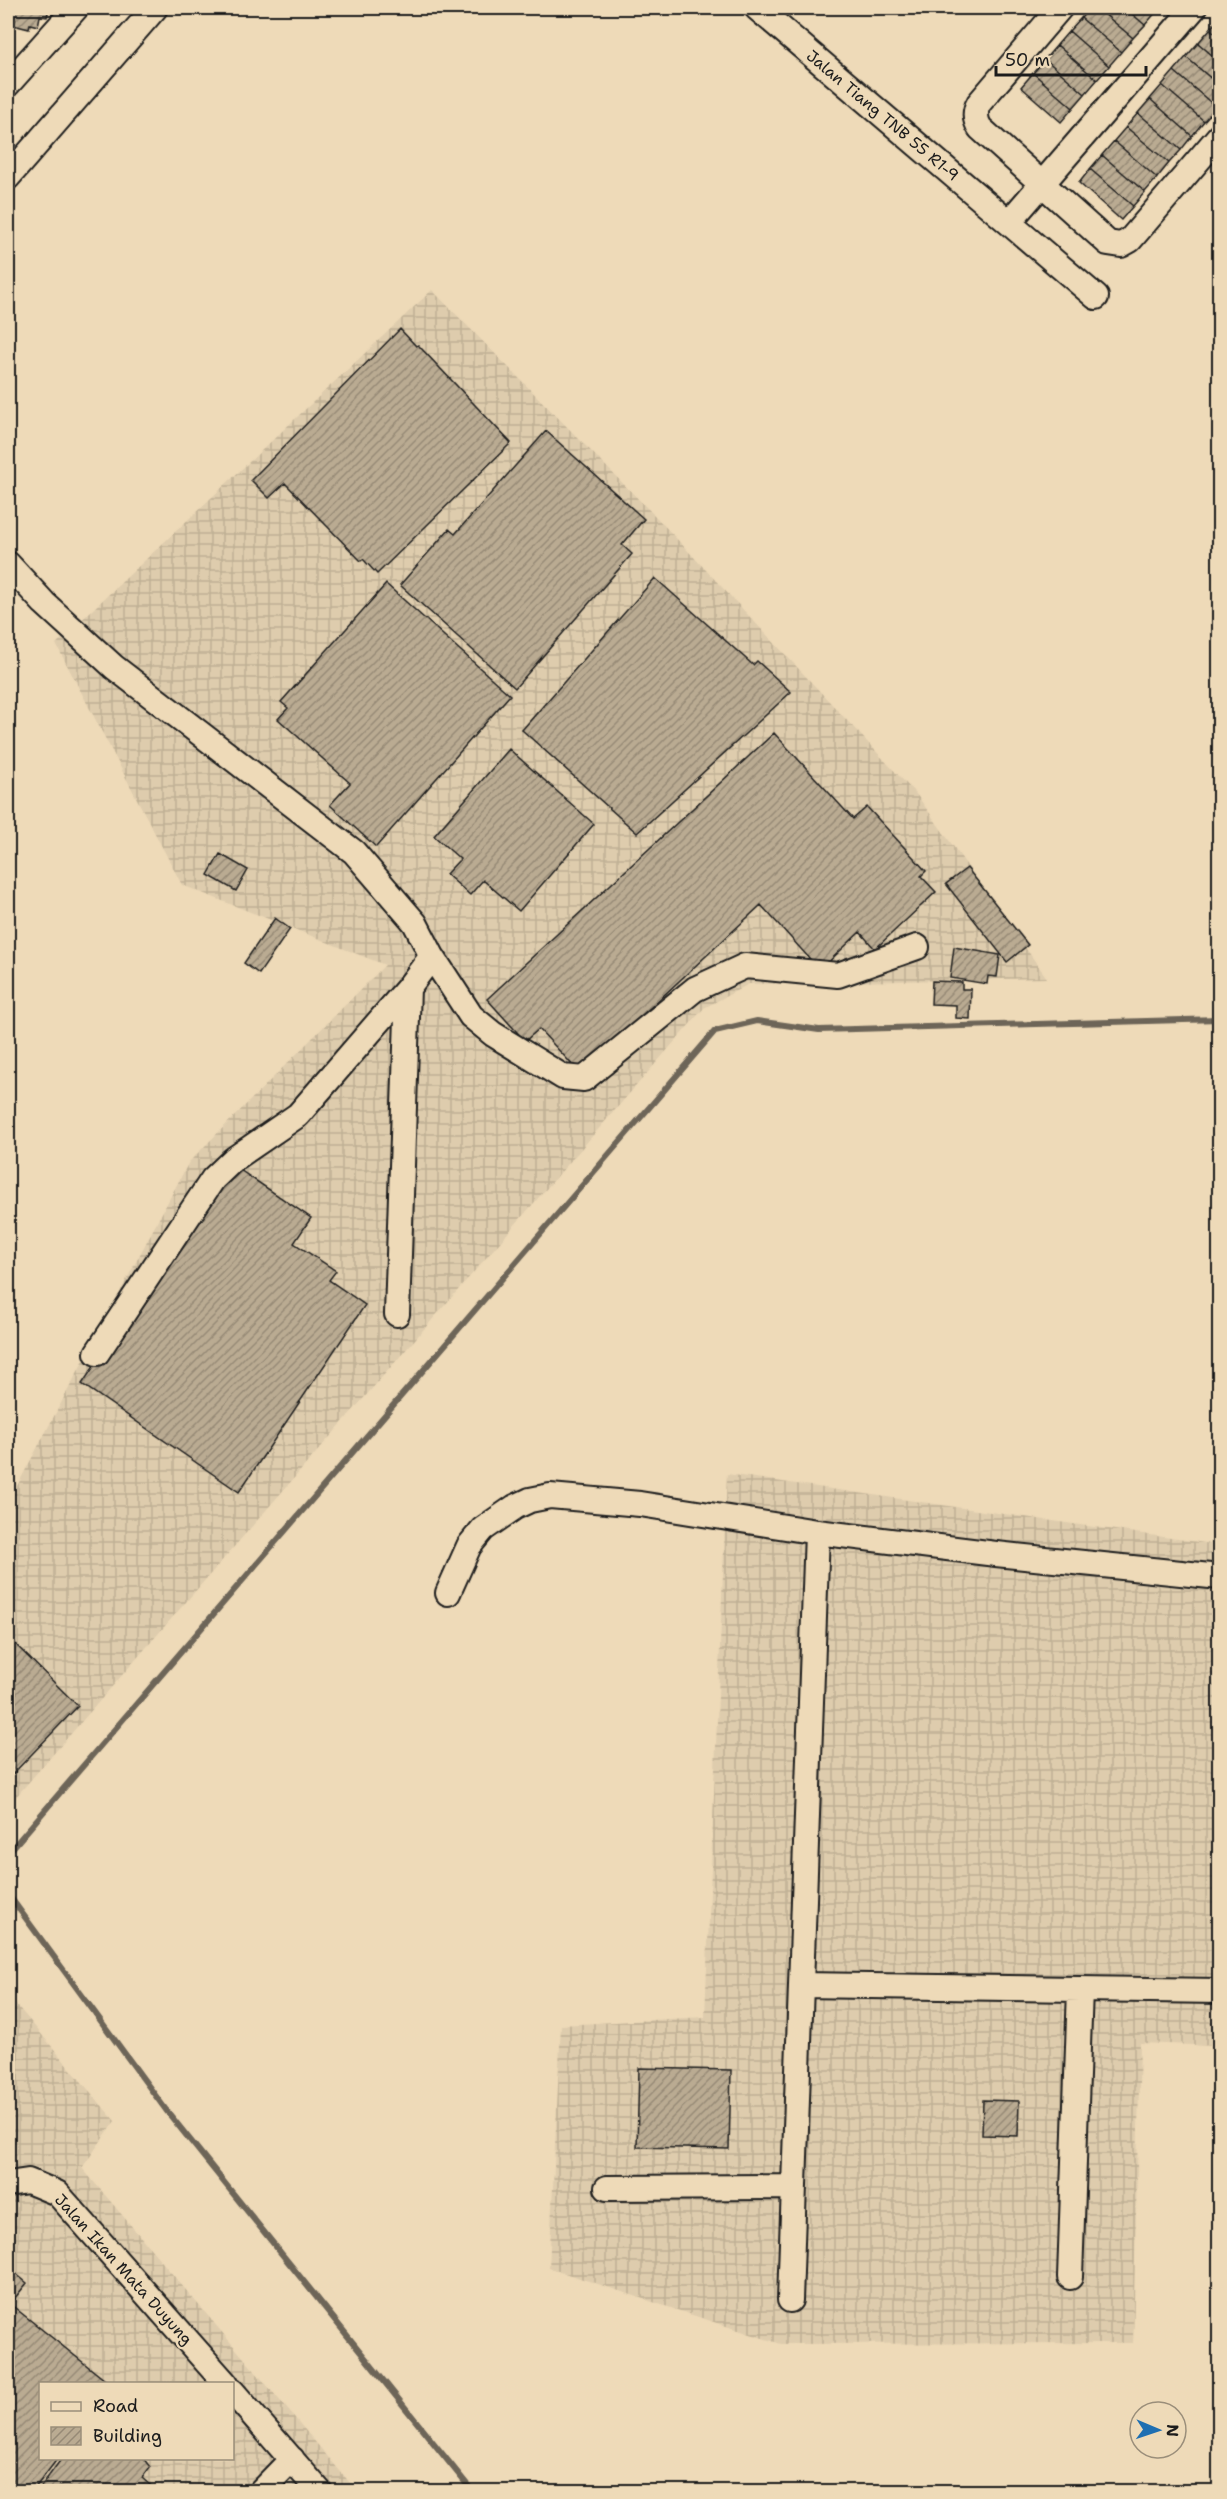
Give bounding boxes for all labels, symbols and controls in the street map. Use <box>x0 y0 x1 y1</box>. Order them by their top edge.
scale bar <box>996 39 1146 77</box>
street label: Jalan Tiang TNB 55 R1-9 <box>802 45 963 186</box>
text: 50 m <box>1005 48 1050 72</box>
street label: Jalan Ikan Mata Duyung <box>50 2189 197 2349</box>
legend <box>39 2382 234 2460</box>
text: Road <box>93 2394 138 2418</box>
north arrow <box>1128 2400 1188 2460</box>
text: Building <box>93 2424 162 2448</box>
text: N <box>1162 2424 1183 2437</box>

